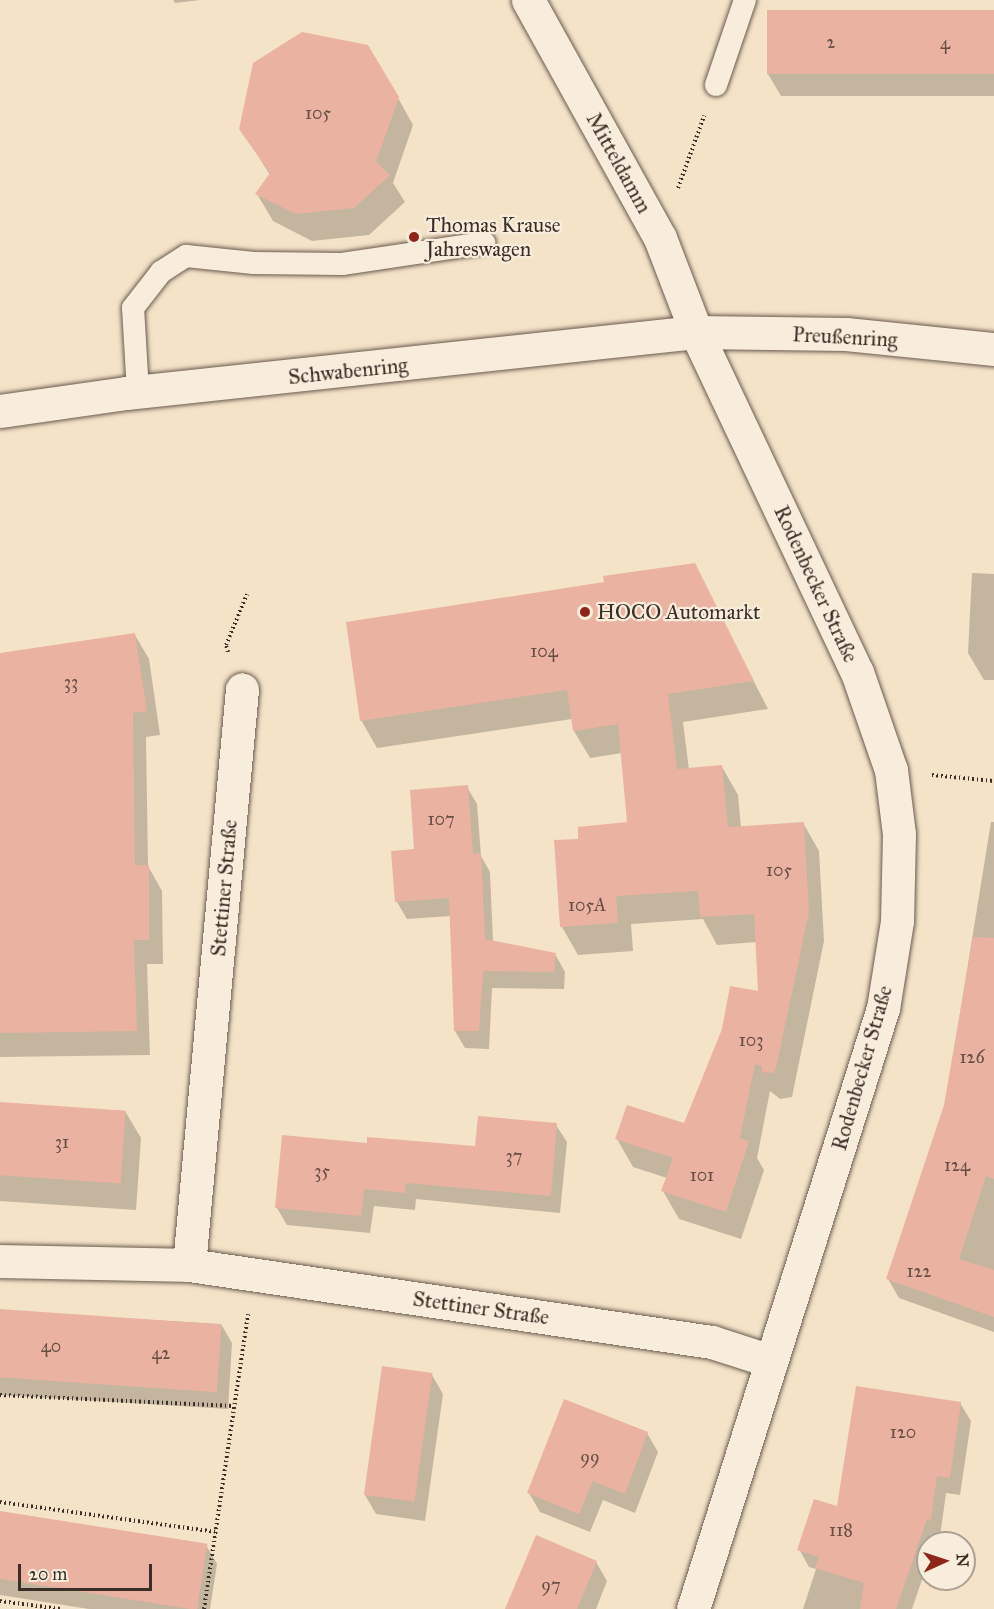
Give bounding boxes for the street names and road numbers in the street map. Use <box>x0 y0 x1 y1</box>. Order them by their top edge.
street label: Mitteldamm <box>581 108 657 218</box>
street label: Preußenring <box>792 322 898 352</box>
street label: Schwabenring <box>287 352 409 390</box>
street label: Rodenbecker Straße <box>769 501 863 667</box>
street label: Stettiner Straße <box>205 819 243 957</box>
street label: Rodenbecker Straße <box>826 983 898 1153</box>
street label: Stettiner Straße <box>411 1286 551 1330</box>

